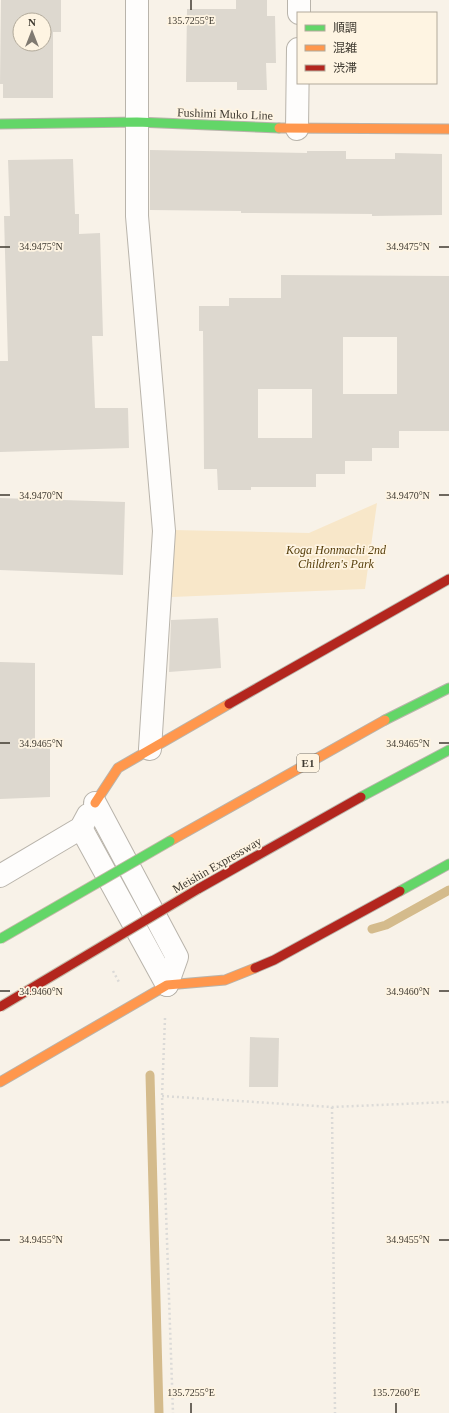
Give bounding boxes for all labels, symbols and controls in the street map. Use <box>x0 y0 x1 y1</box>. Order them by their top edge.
north arrow <box>12 12 52 52</box>
legend <box>297 12 437 84</box>
text: 135.7255°E <box>167 15 215 26</box>
text: N <box>28 16 36 28</box>
text: 順調 <box>333 21 357 35</box>
text: 混雑 <box>333 41 357 55</box>
text: 渋滞 <box>333 61 357 75</box>
street label: Fushimi Muko Line <box>177 105 273 123</box>
text: 34.9475°N <box>19 241 63 252</box>
text: 34.9475°N <box>386 241 430 252</box>
text: 34.9470°N <box>19 490 63 501</box>
text: 34.9470°N <box>386 490 430 501</box>
park label: Koga Honmachi 2nd Children's Park <box>285 543 387 571</box>
text: 34.9465°N <box>19 738 63 749</box>
text: 34.9465°N <box>386 738 430 749</box>
road number: E1 <box>297 754 319 772</box>
street label: Meishin Expressway <box>170 834 264 896</box>
text: 34.9460°N <box>19 986 63 997</box>
text: 34.9460°N <box>386 986 430 997</box>
text: 34.9455°N <box>19 1234 63 1245</box>
text: 34.9455°N <box>386 1234 430 1245</box>
text: 135.7255°E <box>167 1387 215 1398</box>
text: 135.7260°E <box>372 1387 420 1398</box>

